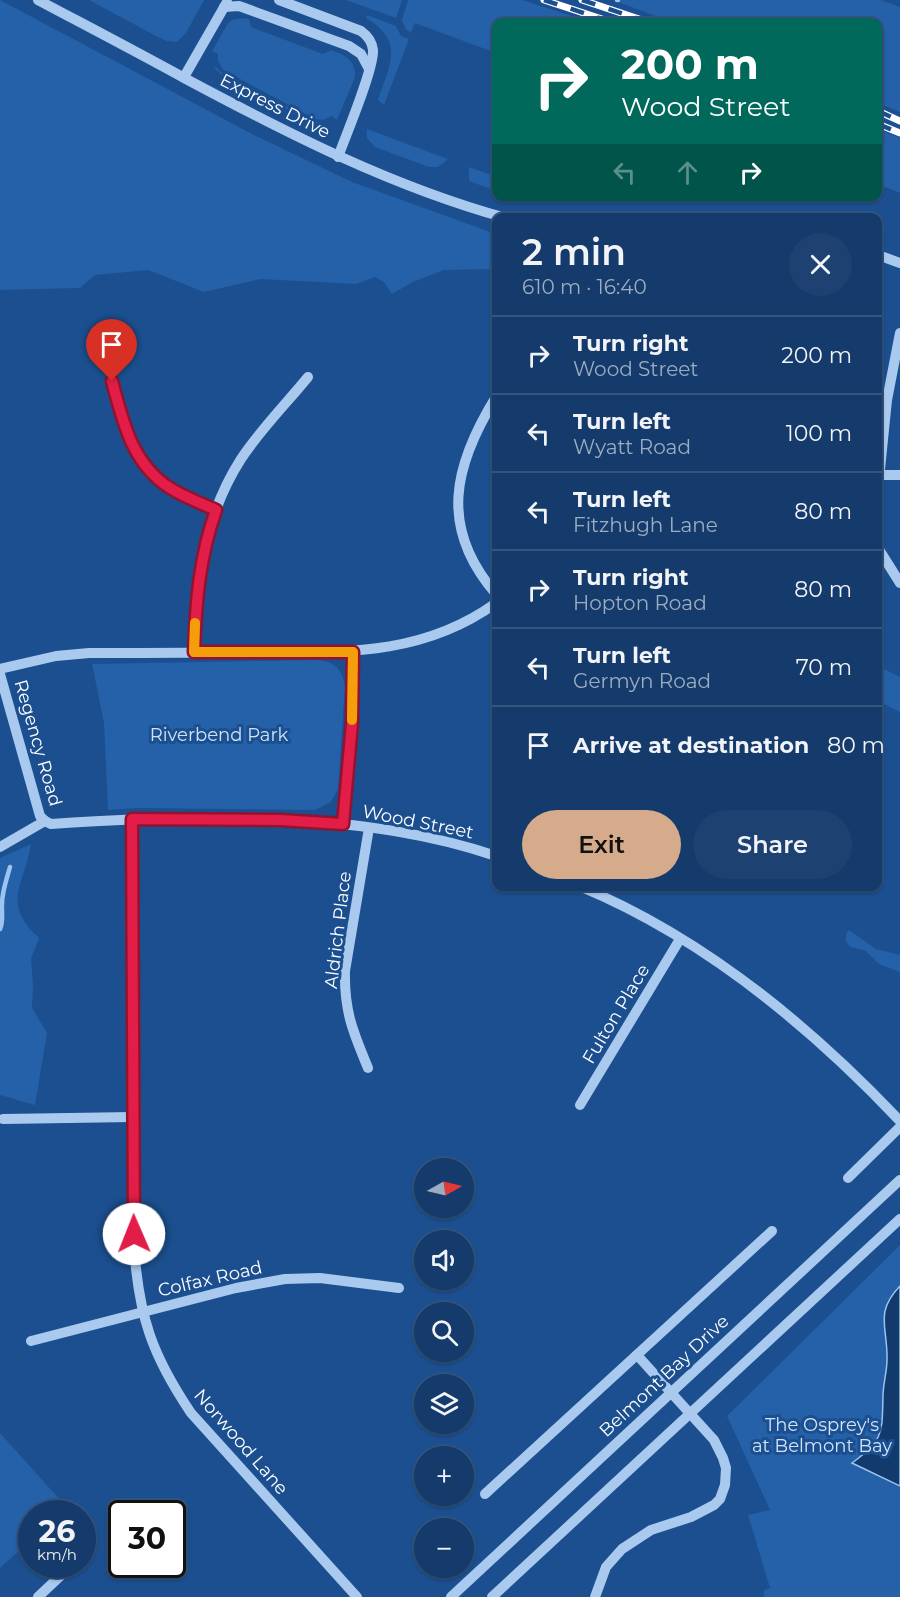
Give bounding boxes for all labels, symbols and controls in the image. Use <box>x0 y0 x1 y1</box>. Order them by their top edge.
text: 200 m <box>621 38 759 90</box>
icon: right <box>522 42 600 120</box>
street label: Express Drive <box>216 69 334 143</box>
text: Wood Street <box>621 90 790 123</box>
icon: left <box>608 156 641 189</box>
icon: ahead <box>671 156 704 189</box>
icon: right <box>734 156 767 189</box>
text: 2 min <box>522 230 626 274</box>
button: close <box>789 233 852 296</box>
text: 610 m · 16:40 <box>522 275 647 299</box>
pin <box>86 319 137 381</box>
icon: arrive <box>95 328 128 361</box>
text: Turn right <box>573 330 688 357</box>
icon: right <box>522 339 555 372</box>
text: 200 m <box>781 342 852 369</box>
text: Wood Street <box>573 357 698 381</box>
text: Turn left <box>573 408 671 435</box>
icon: left <box>522 417 555 450</box>
text: 100 m <box>786 420 852 447</box>
text: Wyatt Road <box>573 435 691 459</box>
text: Turn left <box>573 486 671 513</box>
icon: left <box>522 495 555 528</box>
text: 80 m <box>794 498 852 525</box>
text: Fitzhugh Lane <box>573 513 718 537</box>
text: Turn right <box>573 564 688 591</box>
icon: right <box>522 573 555 606</box>
text: 80 m <box>794 576 852 603</box>
text: Hopton Road <box>573 591 707 615</box>
text: Turn left <box>573 642 671 669</box>
icon: left <box>522 651 555 684</box>
text: 70 m <box>796 654 852 681</box>
text: Germyn Road <box>573 669 711 693</box>
street label: Regency Road <box>9 677 67 809</box>
park label: Riverbend Park <box>150 724 289 746</box>
icon: arrive <box>522 729 555 762</box>
text: Arrive at destination <box>573 732 809 759</box>
text: 80 m <box>827 732 885 759</box>
street label: Wood Street <box>360 800 476 844</box>
button: Exit <box>522 810 681 879</box>
button: Share <box>693 810 852 879</box>
street label: Aldrich Place <box>320 870 356 990</box>
street label: Fulton Place <box>578 960 654 1068</box>
north arrow <box>414 1158 474 1218</box>
map controls <box>414 1158 474 1578</box>
position arrow <box>102 1202 166 1266</box>
button: sound <box>414 1230 474 1290</box>
street label: Colfax Road <box>156 1256 264 1302</box>
button: search <box>414 1302 474 1362</box>
street label: Belmont Bay Drive <box>595 1310 734 1442</box>
button: layers <box>414 1374 474 1434</box>
street label: Norwood Lane <box>189 1385 293 1499</box>
park label: The Osprey's at Belmont Bay <box>752 1414 892 1457</box>
button: + <box>414 1446 474 1506</box>
speed limit sign: 30 <box>108 1500 186 1578</box>
text: 26 <box>39 1513 75 1550</box>
button: − <box>414 1518 474 1578</box>
text: km/h <box>37 1545 77 1564</box>

